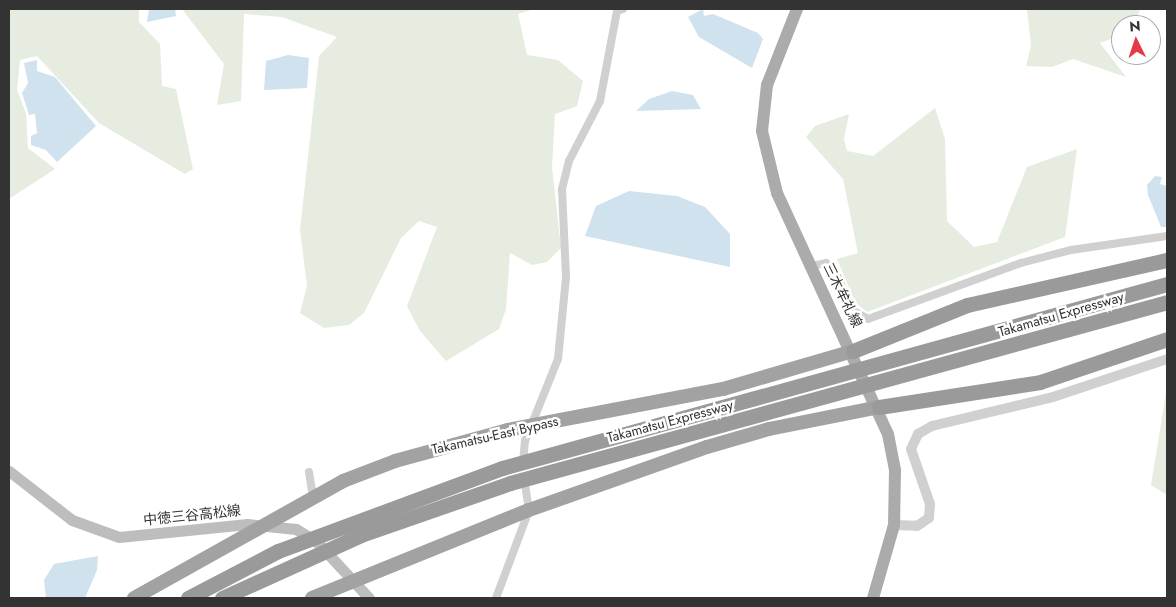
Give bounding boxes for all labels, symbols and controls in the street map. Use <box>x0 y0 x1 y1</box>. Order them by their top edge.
north arrow <box>1111 15 1161 65</box>
text: N <box>1129 16 1141 36</box>
street label: 三木牟礼線 <box>820 260 866 330</box>
street label: Takamatsu Expressway <box>996 288 1126 340</box>
street label: Takamatsu Expressway <box>605 396 735 446</box>
street label: Takamatsu-East Bypass <box>430 412 560 458</box>
street label: 中徳三谷高松線 <box>142 502 242 528</box>

